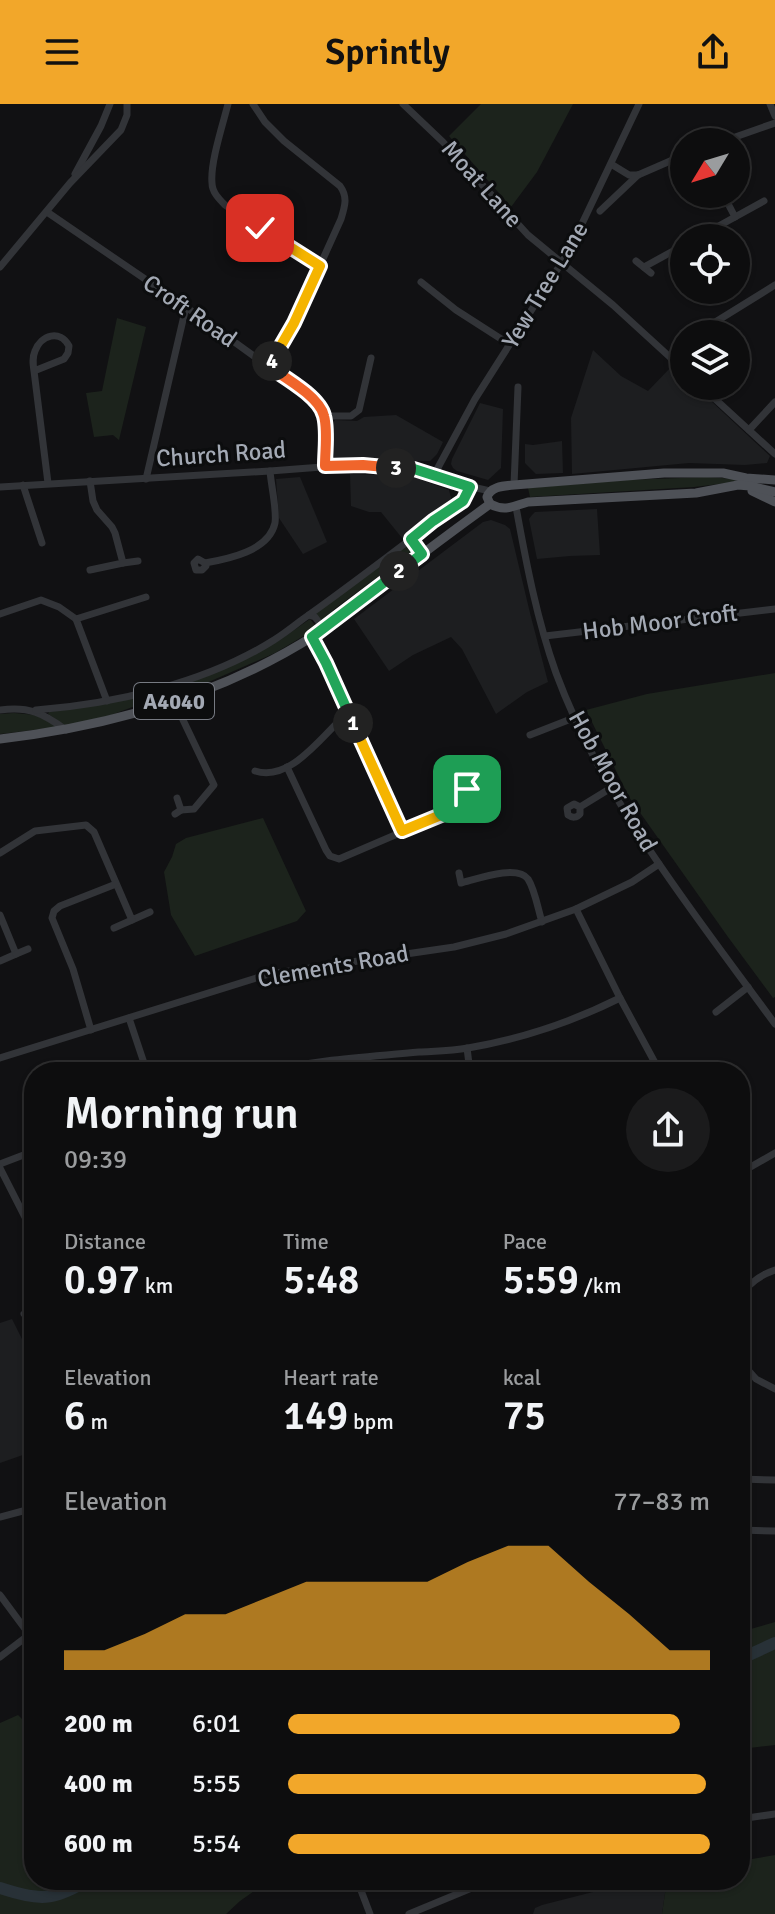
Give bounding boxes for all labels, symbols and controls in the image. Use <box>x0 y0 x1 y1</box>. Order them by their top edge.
icon: menu <box>40 30 84 74</box>
text: Sprintly <box>325 30 450 75</box>
icon: share <box>691 30 735 74</box>
north arrow <box>670 128 750 208</box>
map controls <box>670 128 750 400</box>
street label: Moat Lane <box>435 134 529 234</box>
pin <box>226 194 294 262</box>
icon: check <box>238 206 282 250</box>
street label: Yew Tree Lane <box>495 216 595 354</box>
button: locate <box>670 224 750 304</box>
street label: Croft Road <box>137 268 243 354</box>
button: layers <box>670 320 750 400</box>
pin: 4 <box>252 341 292 381</box>
text: 4 <box>266 347 278 374</box>
street label: Church Road <box>155 434 287 474</box>
pin: 3 <box>376 448 416 488</box>
text: 3 <box>390 454 402 481</box>
pin: 2 <box>379 551 419 591</box>
text: 2 <box>393 557 405 584</box>
street label: Hob Moor Croft <box>581 598 740 646</box>
road number: A4040 <box>134 683 214 719</box>
pin: 1 <box>333 703 373 743</box>
street label: Hob Moor Road <box>562 705 664 857</box>
text: 1 <box>347 709 359 736</box>
pin <box>433 755 501 823</box>
icon: arrive <box>445 767 489 811</box>
street label: Clements Road <box>255 938 411 994</box>
text: Morning run <box>64 1087 299 1141</box>
button: share <box>626 1088 710 1172</box>
text: 09:39 <box>64 1144 127 1176</box>
text: Distance <box>64 1228 146 1255</box>
text: Time <box>283 1228 329 1255</box>
text: Pace <box>503 1228 547 1255</box>
text: 0.97 <box>64 1255 140 1305</box>
text: 5:48 <box>283 1255 359 1305</box>
text: 5:59 <box>503 1255 579 1305</box>
text: km <box>140 1272 173 1299</box>
text: /km <box>579 1272 621 1299</box>
text: Elevation <box>64 1364 152 1391</box>
text: Heart rate <box>283 1364 379 1391</box>
text: kcal <box>503 1364 541 1391</box>
text: 6 <box>64 1391 86 1441</box>
text: 149 <box>283 1391 348 1441</box>
text: 75 <box>503 1391 546 1441</box>
text: m <box>86 1408 108 1435</box>
text: bpm <box>348 1408 394 1435</box>
text: Elevation <box>64 1486 168 1518</box>
text: 77–83 m <box>614 1486 710 1518</box>
text: 200 m <box>64 1708 133 1740</box>
text: 6:01 <box>192 1708 241 1740</box>
text: 400 m <box>64 1768 133 1800</box>
text: 5:55 <box>192 1768 241 1800</box>
text: 600 m <box>64 1828 133 1860</box>
text: 5:54 <box>192 1828 241 1860</box>

